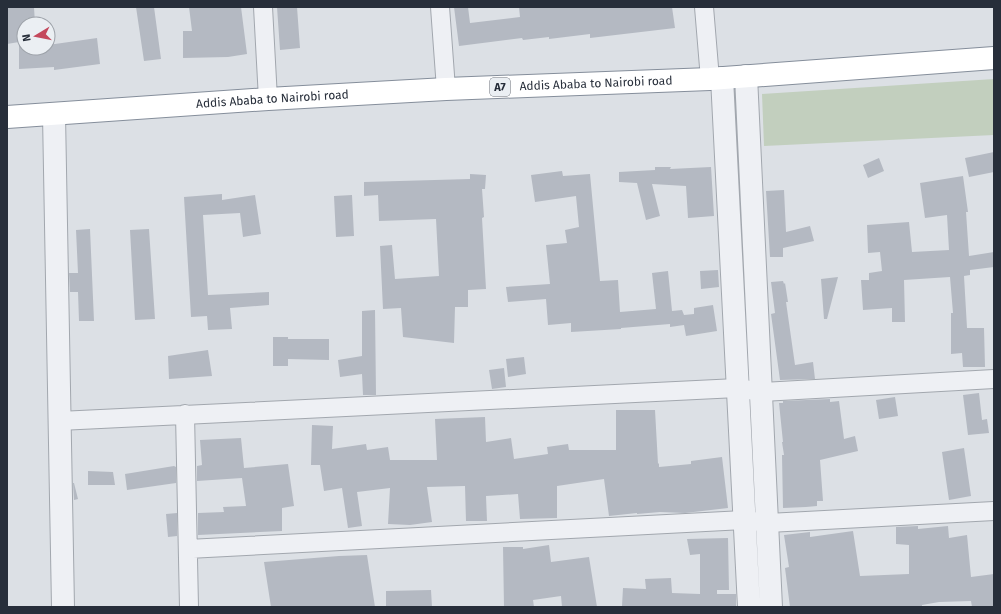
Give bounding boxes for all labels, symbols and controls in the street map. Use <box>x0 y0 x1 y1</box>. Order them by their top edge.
north arrow <box>16 16 56 56</box>
text: N <box>20 33 34 42</box>
street label: Addis Ababa to Nairobi road <box>519 73 673 93</box>
road number: A7 <box>490 78 510 96</box>
street label: Addis Ababa to Nairobi road <box>196 87 349 111</box>

